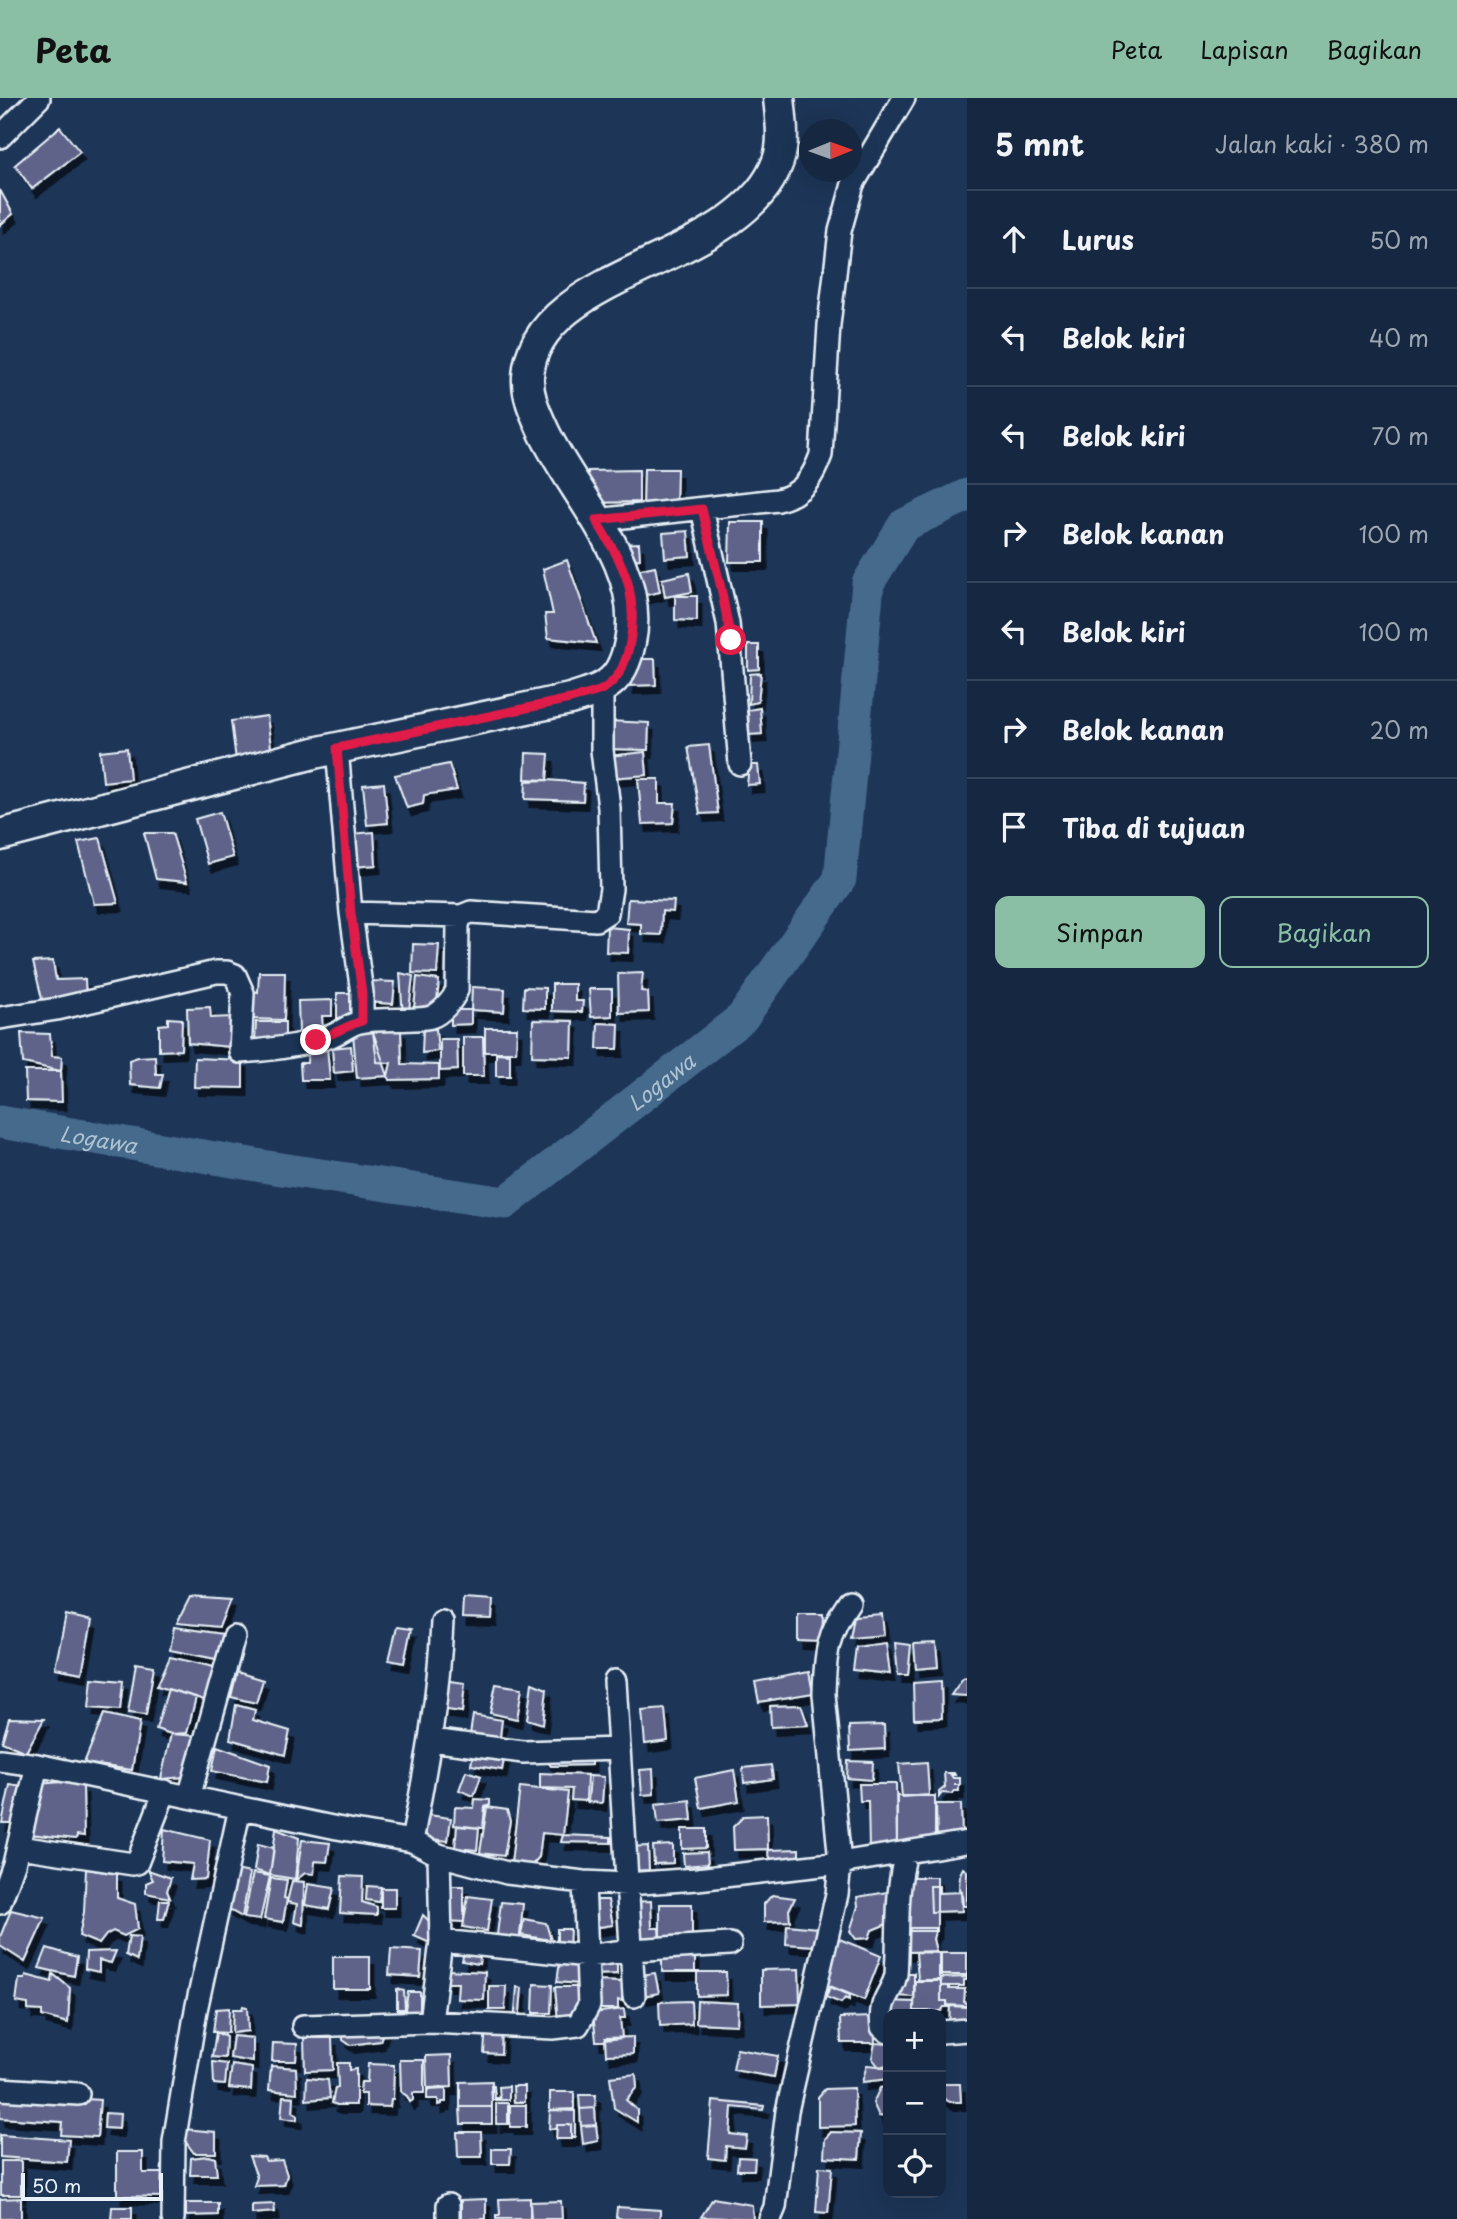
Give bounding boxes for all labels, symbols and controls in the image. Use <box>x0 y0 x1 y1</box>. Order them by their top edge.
text: Peta <box>35 24 111 74</box>
text: Peta <box>1111 31 1162 67</box>
text: Lapisan <box>1200 31 1289 67</box>
text: Bagikan <box>1327 31 1422 67</box>
north arrow <box>799 119 862 182</box>
text: 5 mnt <box>995 121 1084 166</box>
text: Jalan kaki · 380 m <box>1215 126 1429 161</box>
icon: ahead <box>995 220 1033 258</box>
text: Lurus <box>1062 220 1134 259</box>
text: 50 m <box>1369 222 1429 257</box>
icon: left <box>995 318 1033 356</box>
text: Belok kiri <box>1062 318 1185 357</box>
text: 40 m <box>1369 320 1429 355</box>
icon: left <box>995 416 1033 454</box>
text: Belok kiri <box>1062 416 1185 455</box>
text: 70 m <box>1371 418 1429 453</box>
icon: right <box>995 514 1033 552</box>
text: Belok kanan <box>1062 514 1224 553</box>
text: 100 m <box>1359 516 1429 551</box>
icon: left <box>995 612 1033 650</box>
text: Belok kiri <box>1062 612 1185 651</box>
text: 100 m <box>1359 614 1429 649</box>
route start <box>715 624 746 655</box>
icon: right <box>995 710 1033 748</box>
text: Belok kanan <box>1062 710 1224 749</box>
text: 20 m <box>1370 712 1429 747</box>
icon: arrive <box>995 808 1033 846</box>
text: Tiba di tujuan <box>1062 808 1246 847</box>
button: Simpan <box>995 896 1205 968</box>
button: Bagikan <box>1219 896 1429 968</box>
route end <box>300 1024 331 1055</box>
water label: Logawa <box>620 1044 702 1118</box>
water label: Logawa <box>57 1116 141 1161</box>
map controls <box>883 2009 946 2198</box>
button: + <box>883 2009 946 2072</box>
button: − <box>883 2072 946 2135</box>
button: locate <box>883 2135 946 2198</box>
scale bar <box>21 2170 163 2202</box>
text: 50 m <box>32 2171 81 2199</box>

